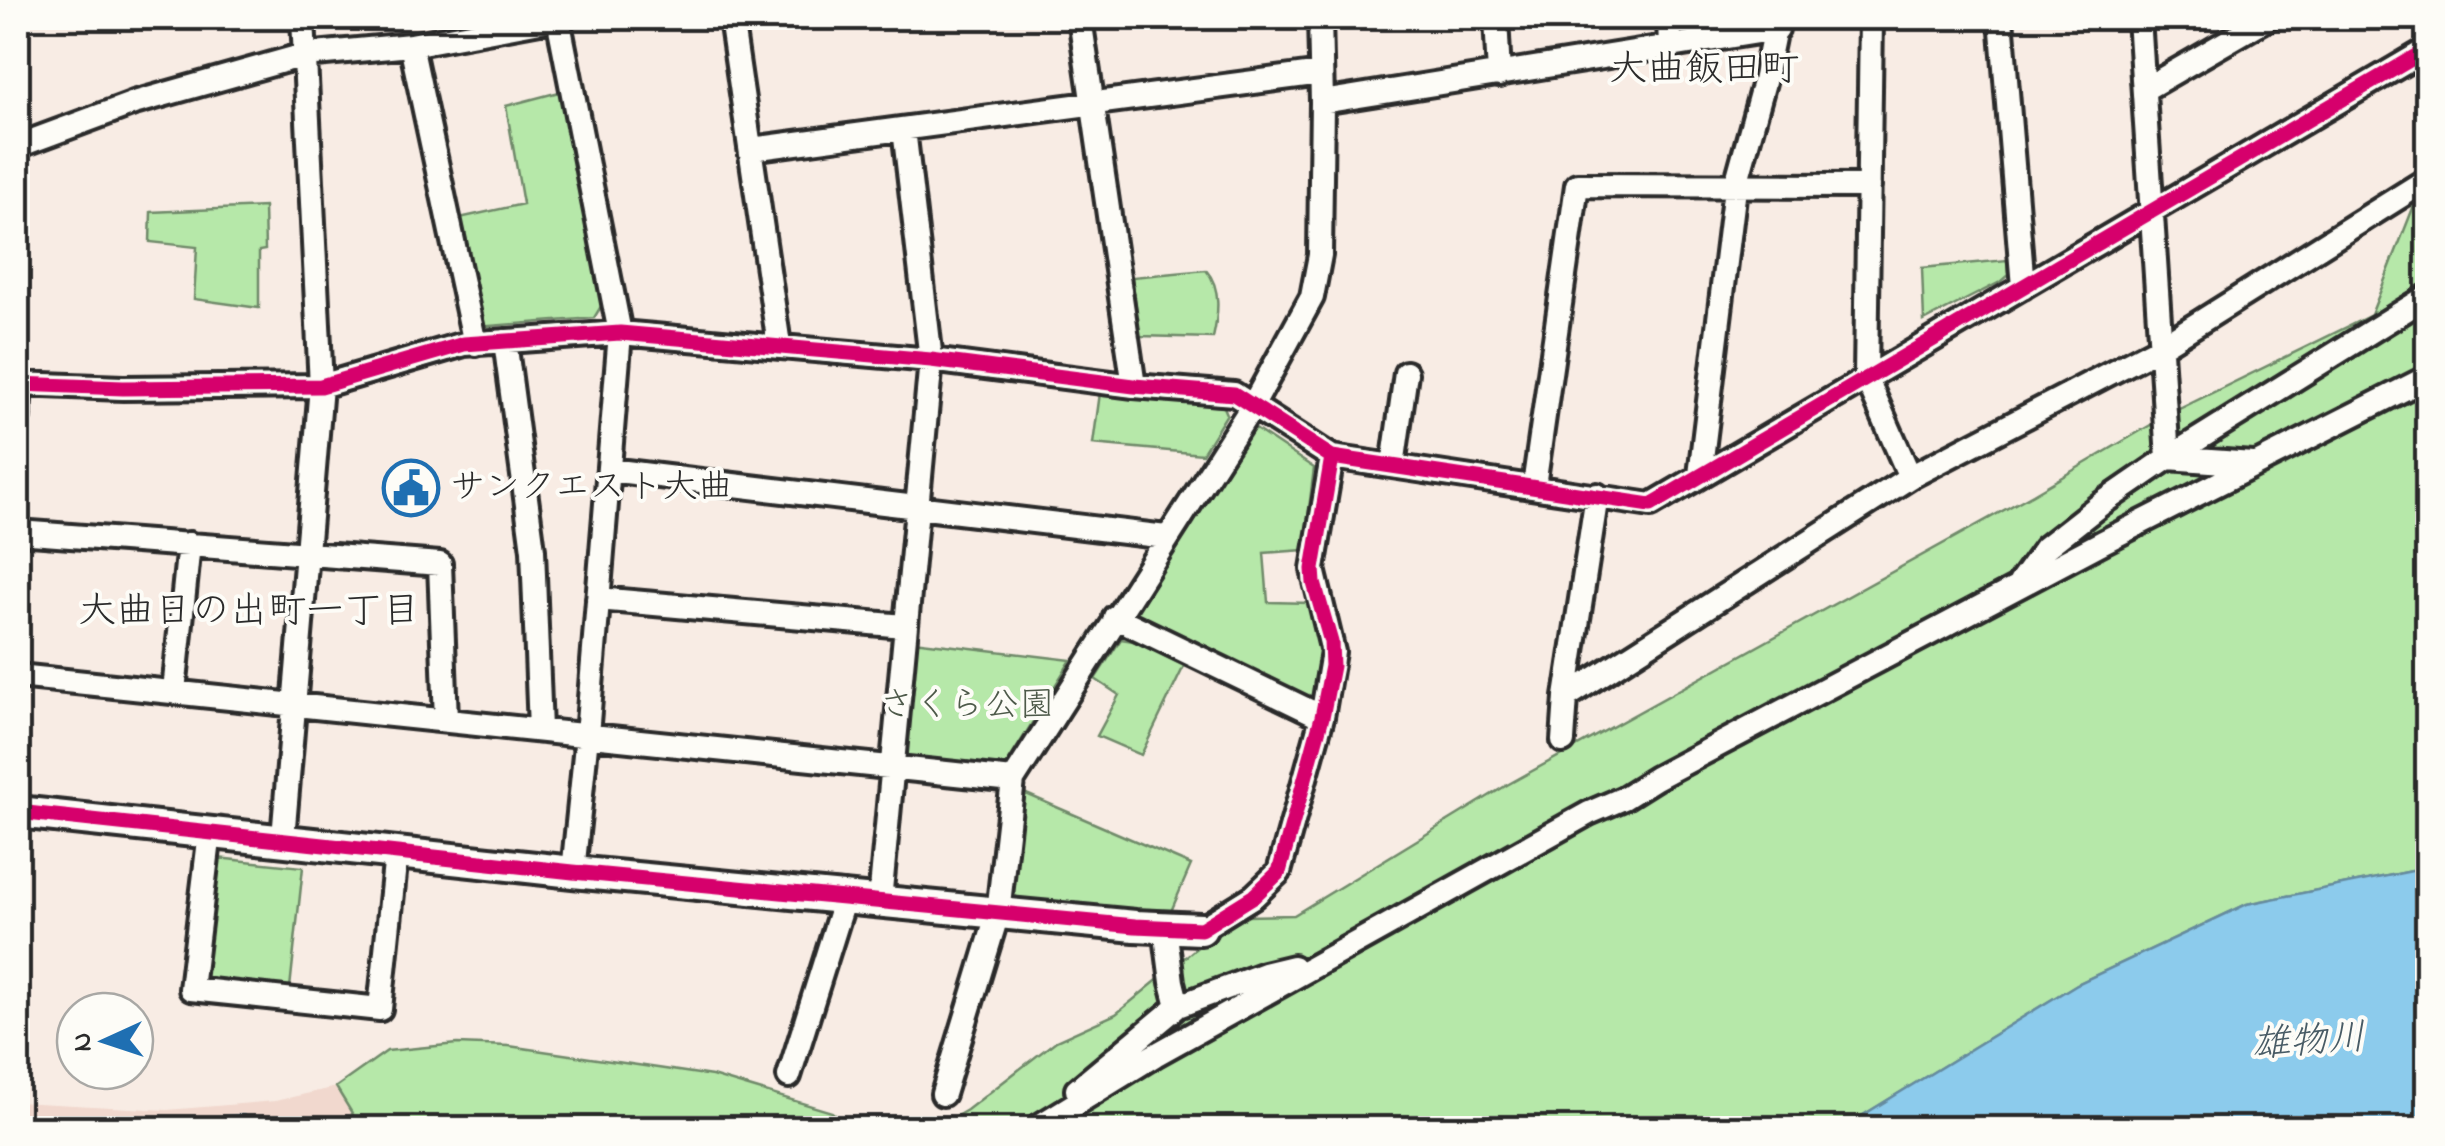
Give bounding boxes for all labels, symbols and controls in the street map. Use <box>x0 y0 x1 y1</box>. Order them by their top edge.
district label: 大曲飯田町 <box>1609 43 1799 99</box>
public building icon: サンクエスト大曲 <box>381 458 441 518</box>
place label: サンクエスト大曲 <box>450 463 733 514</box>
district label: 大曲日の出町一丁目 <box>78 585 420 641</box>
park label: さくら公園 <box>879 681 1055 732</box>
north arrow <box>55 991 155 1091</box>
water label: 雄物川 <box>2250 1011 2368 1075</box>
text: N <box>63 1032 104 1053</box>

